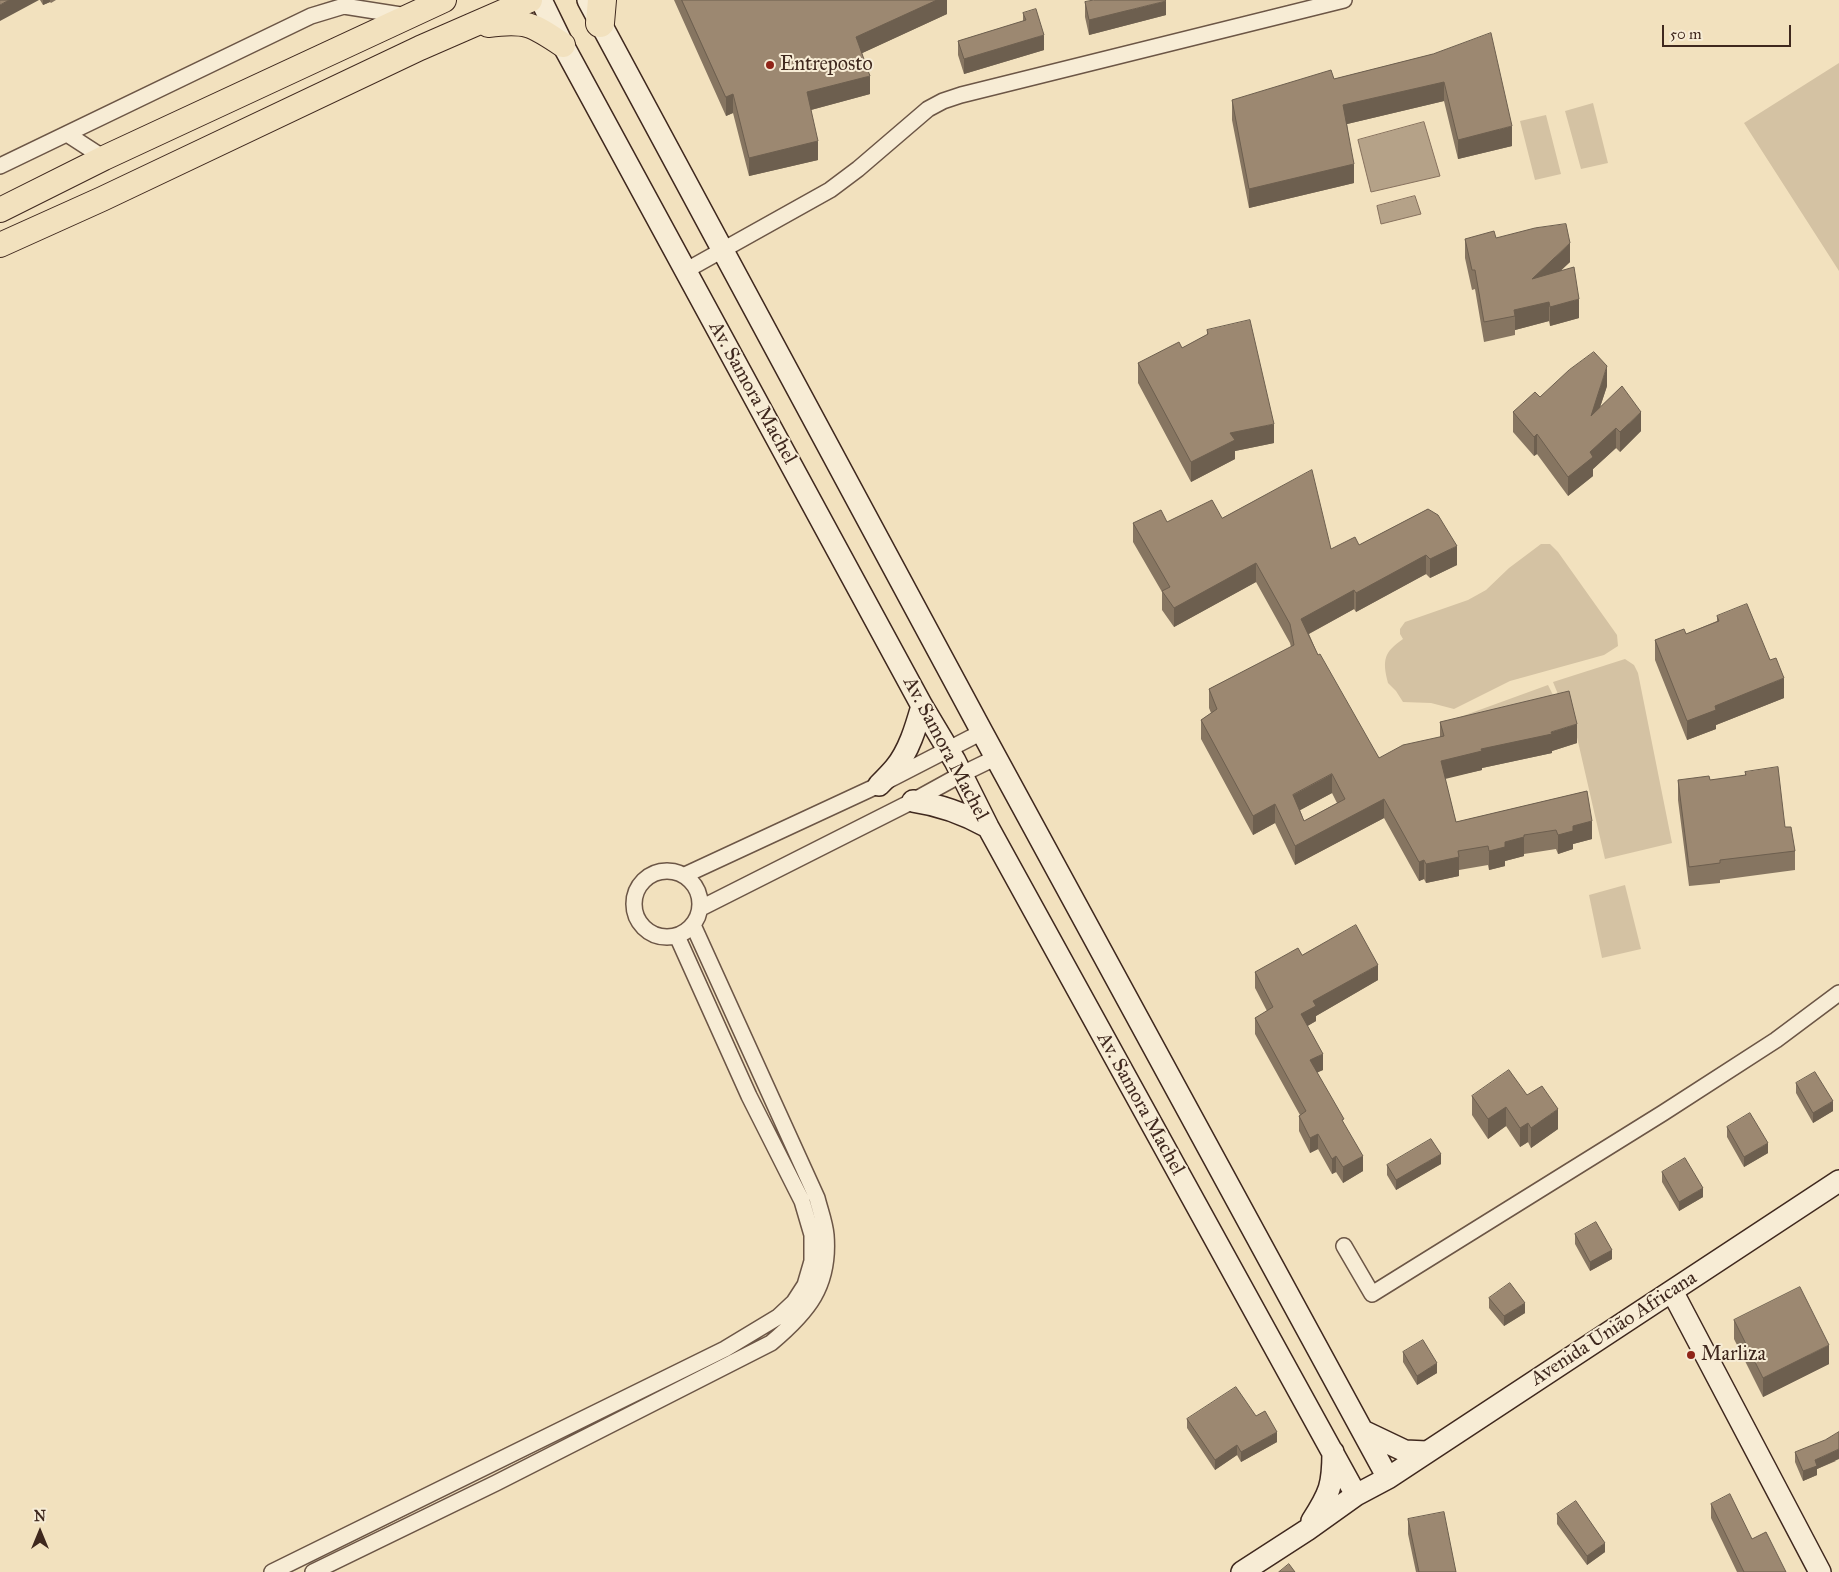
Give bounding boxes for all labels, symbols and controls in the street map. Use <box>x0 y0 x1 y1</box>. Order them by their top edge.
scale bar <box>1664 15 1793 47</box>
text: 50 m <box>1670 25 1702 43</box>
place label: Entreposto <box>780 53 873 77</box>
marker: Entreposto <box>764 59 776 71</box>
street label: Av. Samora Machel <box>703 317 801 469</box>
street label: Av. Samora Machel <box>897 673 993 825</box>
street label: Av. Samora Machel <box>1091 1028 1189 1180</box>
street label: Avenida União Africana <box>1526 1266 1702 1392</box>
place label: Marliza <box>1701 1343 1766 1367</box>
marker: Marliza <box>1685 1349 1697 1361</box>
north arrow <box>15 1507 65 1557</box>
text: N <box>34 1508 46 1525</box>

